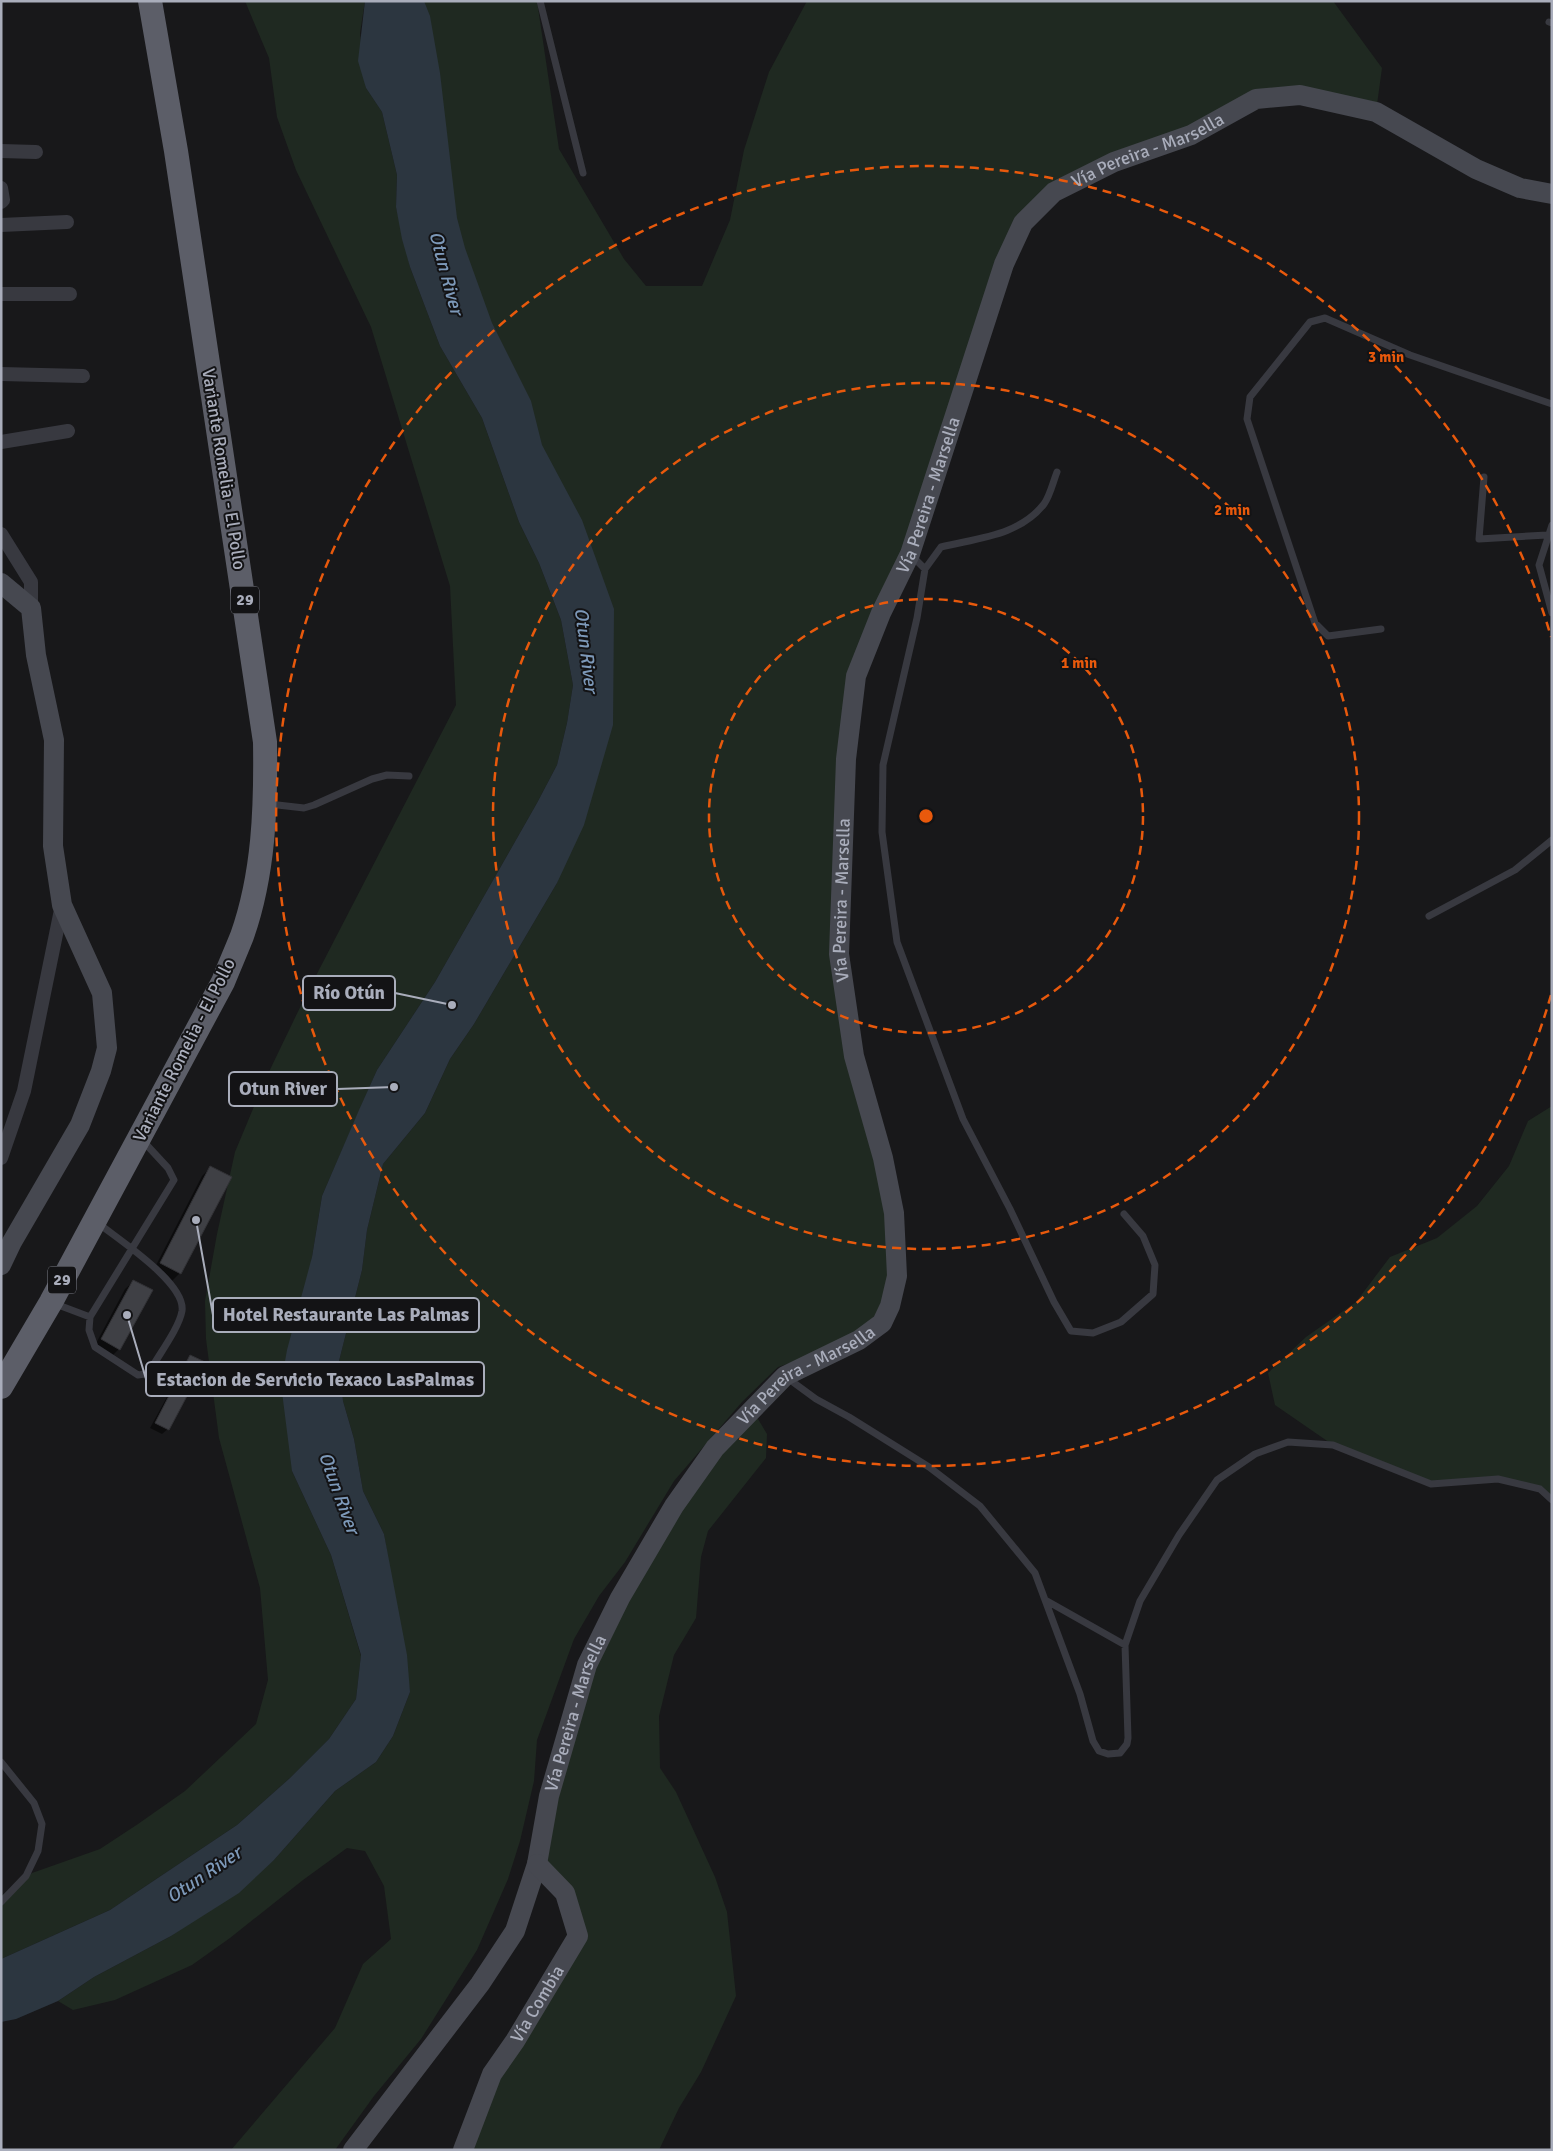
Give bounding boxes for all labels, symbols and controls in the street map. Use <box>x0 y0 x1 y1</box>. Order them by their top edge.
street label: Vía Pereira - Marsella <box>1068 108 1228 193</box>
water label: Otun River <box>423 229 469 320</box>
text: 3 min <box>1368 348 1404 366</box>
street label: Variante Romelia - El Pollo <box>197 367 251 571</box>
street label: Vía Pereira - Marsella <box>891 414 965 577</box>
text: 2 min <box>1214 501 1250 519</box>
road number: 29 <box>231 586 259 614</box>
water label: Otun River <box>569 606 603 697</box>
text: 1 min <box>1061 654 1097 672</box>
centre of rings <box>917 807 935 825</box>
street label: Vía Pereira - Marsella <box>828 818 855 983</box>
street label: Variante Romelia - El Pollo <box>128 954 240 1146</box>
callout: Río Otún <box>303 976 395 1010</box>
text: Río Otún <box>313 981 385 1005</box>
callout: Otun River <box>229 1072 337 1106</box>
text: Otun River <box>239 1077 327 1101</box>
road number: 29 <box>48 1266 76 1294</box>
callout: Hotel Restaurante Las Palmas <box>213 1298 479 1332</box>
text: Hotel Restaurante Las Palmas <box>223 1303 469 1327</box>
street label: Vía Pereira - Marsella <box>732 1321 880 1430</box>
callout: Estacion de Servicio Texaco LasPalmas <box>146 1362 484 1396</box>
text: Estacion de Servicio Texaco LasPalmas <box>156 1368 474 1392</box>
water label: Otun River <box>313 1449 366 1540</box>
street label: Vía Pereira - Marsella <box>540 1631 611 1794</box>
water label: Otun River <box>162 1840 249 1909</box>
street label: Vía Combia <box>506 1961 569 2046</box>

